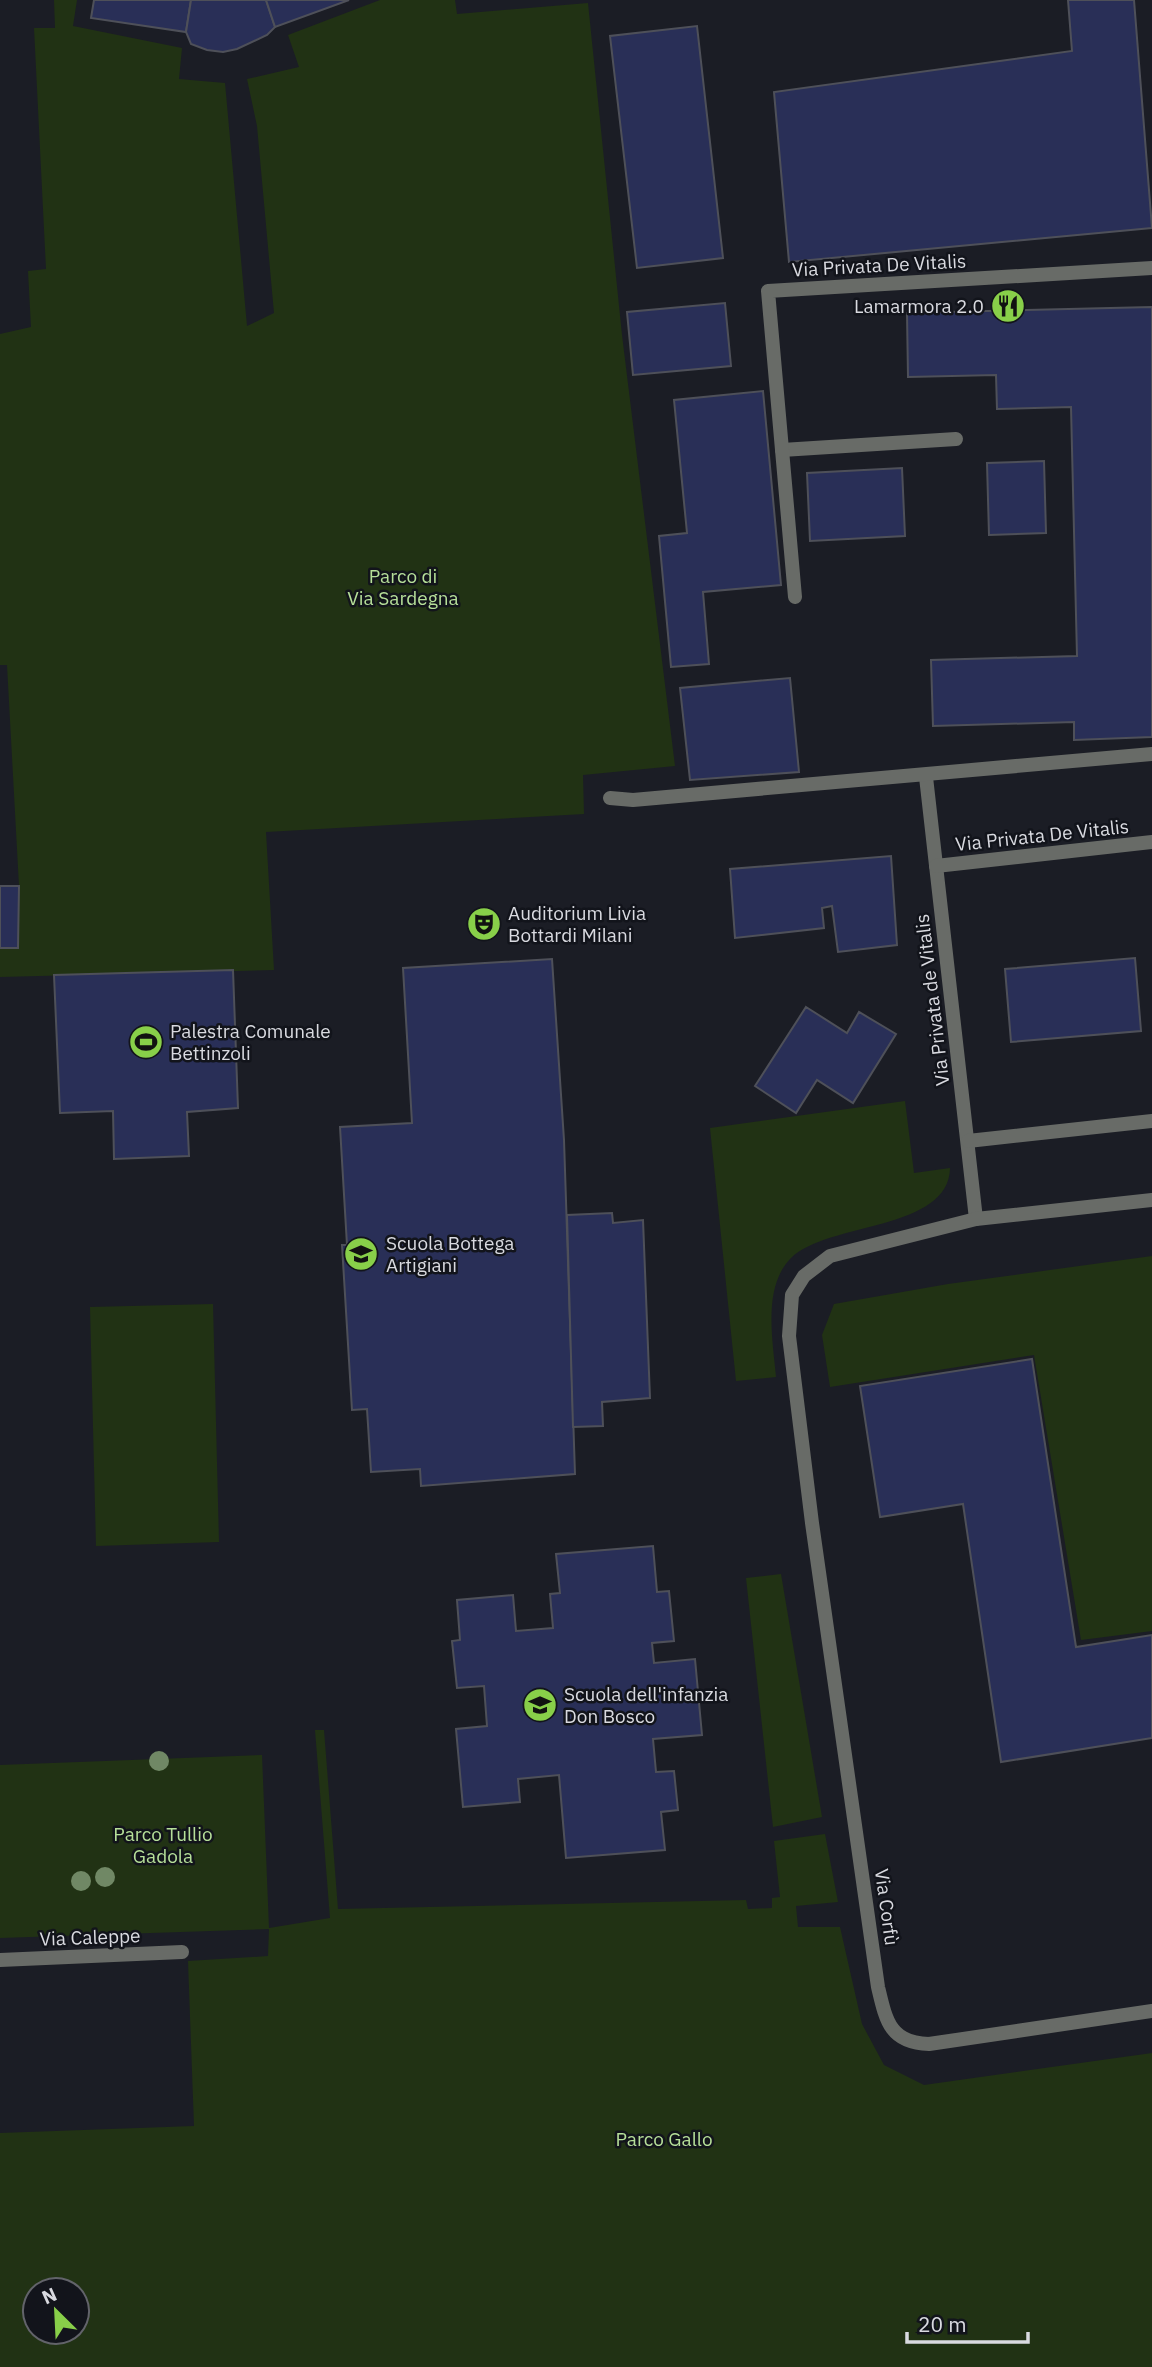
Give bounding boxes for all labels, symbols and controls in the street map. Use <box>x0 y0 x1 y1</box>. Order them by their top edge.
street label: Via Privata De Vitalis <box>791 248 967 282</box>
restaurant icon: Lamarmora 2.0 <box>989 287 1027 325</box>
place label: Lamarmora 2.0 <box>854 294 984 318</box>
park label: Parco di Via Sardegna <box>347 564 459 610</box>
street label: Via Privata De Vitalis <box>954 814 1130 856</box>
place label: Auditorium Livia Bottardi Milani <box>508 901 646 947</box>
theatre icon: Auditorium Livia Bottardi Milani <box>465 905 503 943</box>
street label: Via Privata de Vitalis <box>910 913 954 1087</box>
place label: Palestra Comunale Bettinzoli <box>170 1019 331 1065</box>
sports icon: Palestra Comunale Bettinzoli <box>127 1023 165 1061</box>
place label: Scuola Bottega Artigiani <box>386 1231 515 1277</box>
school or university icon: Scuola Bottega Artigiani <box>342 1235 380 1273</box>
place label: Scuola dell'infanzia Don Bosco <box>564 1682 728 1728</box>
school or university icon: Scuola dell'infanzia Don Bosco <box>521 1686 559 1724</box>
park label: Parco Tullio Gadola <box>113 1822 213 1868</box>
street label: Via Corfù <box>870 1867 904 1947</box>
street label: Via Caleppe <box>39 1923 141 1951</box>
park label: Parco Gallo <box>615 2127 713 2151</box>
north arrow <box>21 2276 91 2346</box>
text: N <box>38 2282 60 2309</box>
scale bar <box>907 2300 1028 2344</box>
text: 20 m <box>918 2310 967 2338</box>

